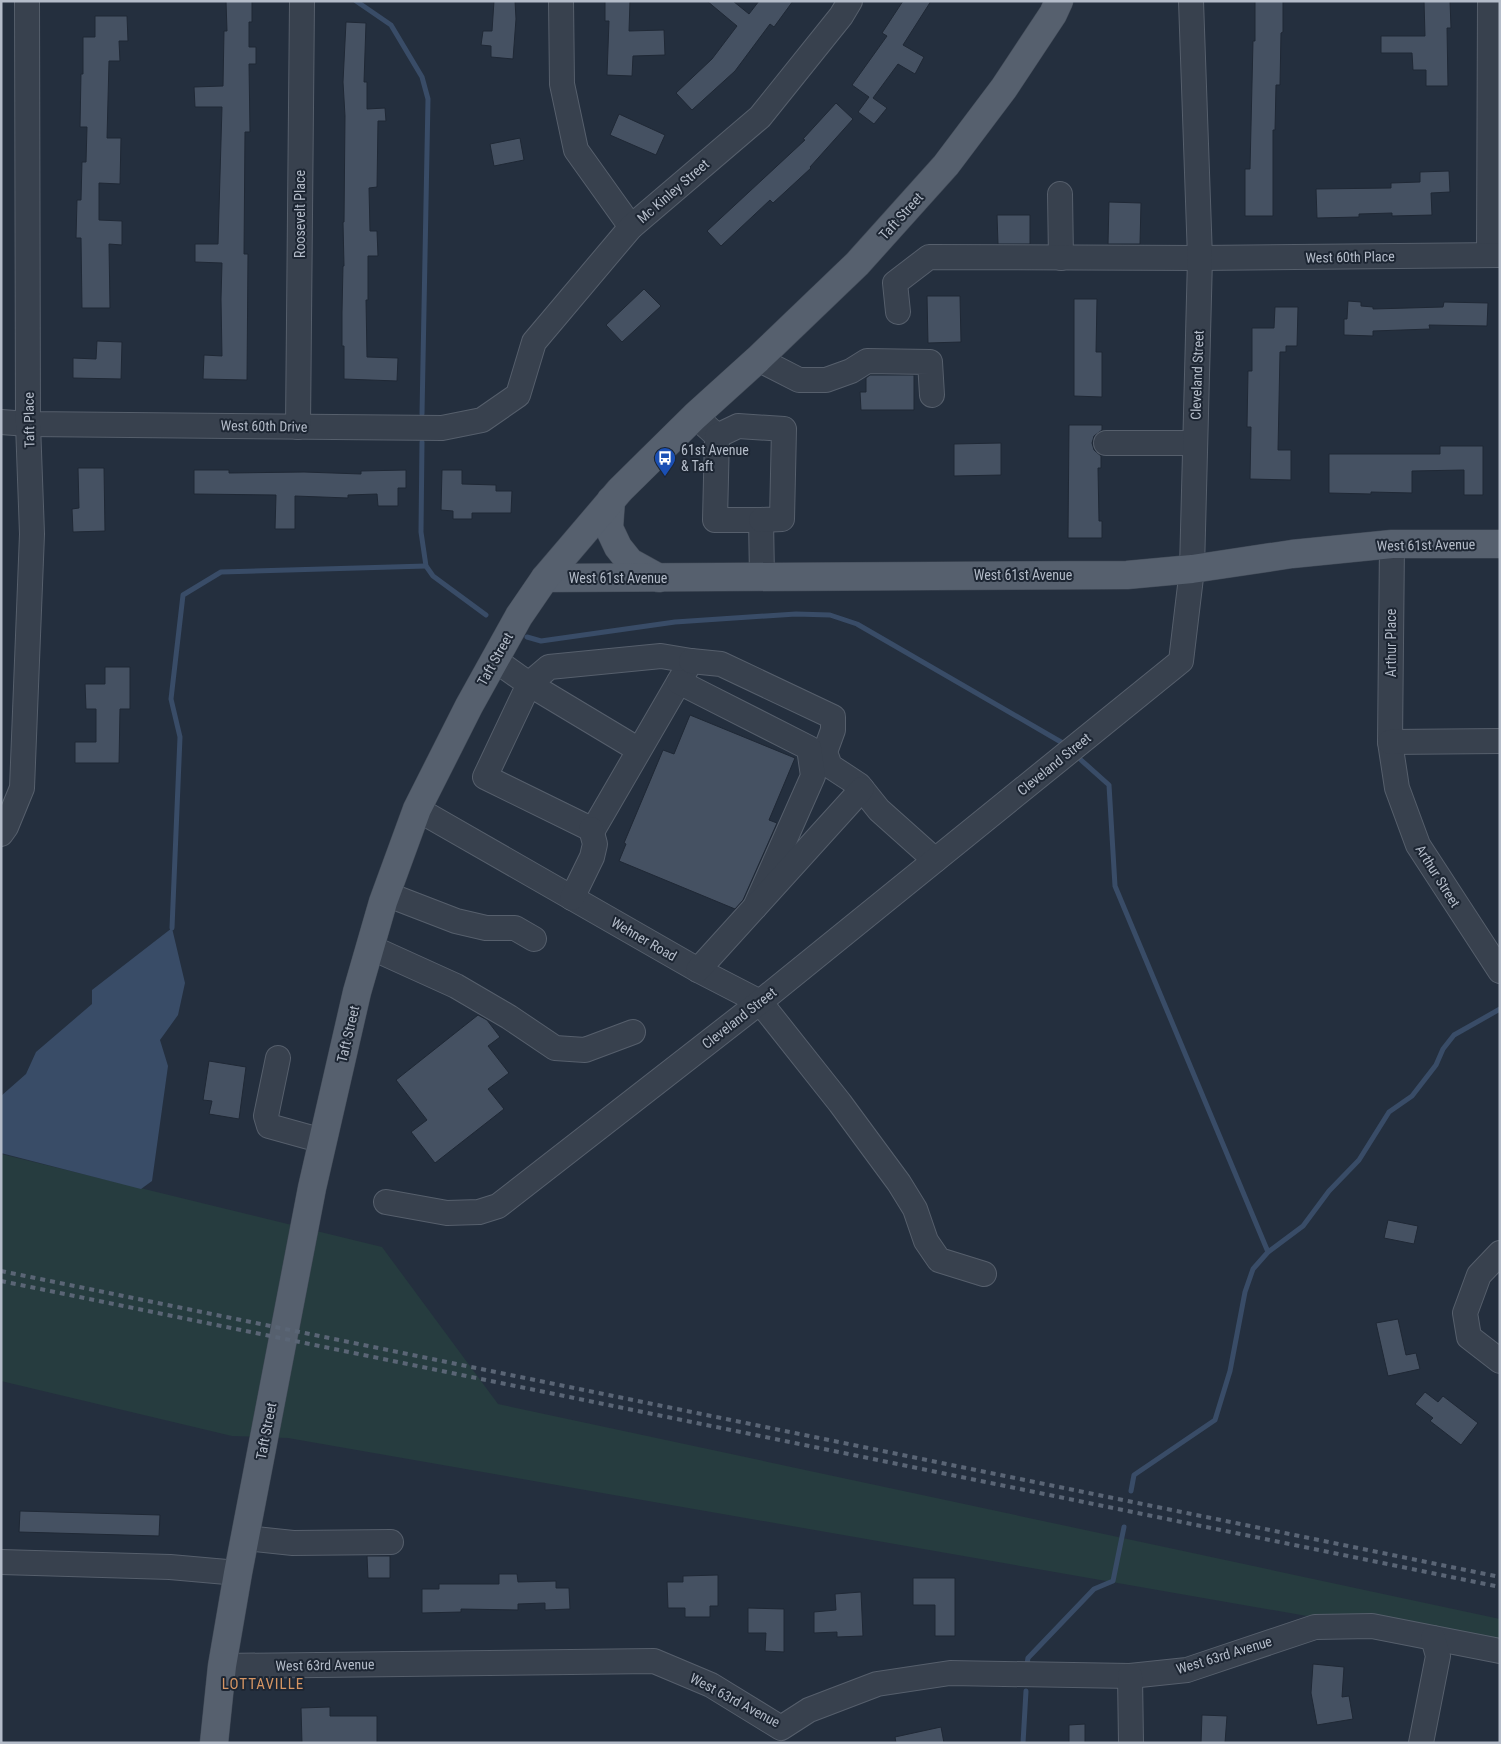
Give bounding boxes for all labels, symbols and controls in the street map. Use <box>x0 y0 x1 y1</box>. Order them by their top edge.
street label: Mc Kinley Street <box>634 156 712 226</box>
street label: Roosevelt Place <box>292 170 308 258</box>
street label: Taft Street <box>876 189 926 243</box>
street label: West 60th Place <box>1305 248 1395 266</box>
street label: Cleveland Street <box>1187 330 1207 420</box>
street label: Taft Place <box>21 392 37 448</box>
street label: West 60th Drive <box>221 417 308 435</box>
place label: 61st Avenue & Taft <box>681 442 749 474</box>
bus stop icon: 61st Avenue & Taft <box>653 446 677 477</box>
street label: West 61st Avenue <box>1377 536 1476 554</box>
street label: West 61st Avenue <box>974 567 1073 583</box>
street label: West 61st Avenue <box>569 570 668 586</box>
street label: Arthur Place <box>1383 608 1399 677</box>
street label: Taft Street <box>474 630 516 688</box>
street label: Cleveland Street <box>1014 730 1094 798</box>
street label: Arthur Street <box>1412 842 1464 910</box>
street label: Wehner Road <box>609 914 679 964</box>
street label: Cleveland Street <box>699 984 779 1052</box>
street label: Taft Street <box>334 1004 362 1064</box>
street label: Taft Street <box>253 1401 279 1461</box>
street label: West 63rd Avenue <box>1174 1633 1274 1677</box>
street label: West 63rd Avenue <box>275 1656 375 1674</box>
street label: West 63rd Avenue <box>687 1670 783 1731</box>
district label: LOTTAVILLE <box>222 1675 304 1693</box>

